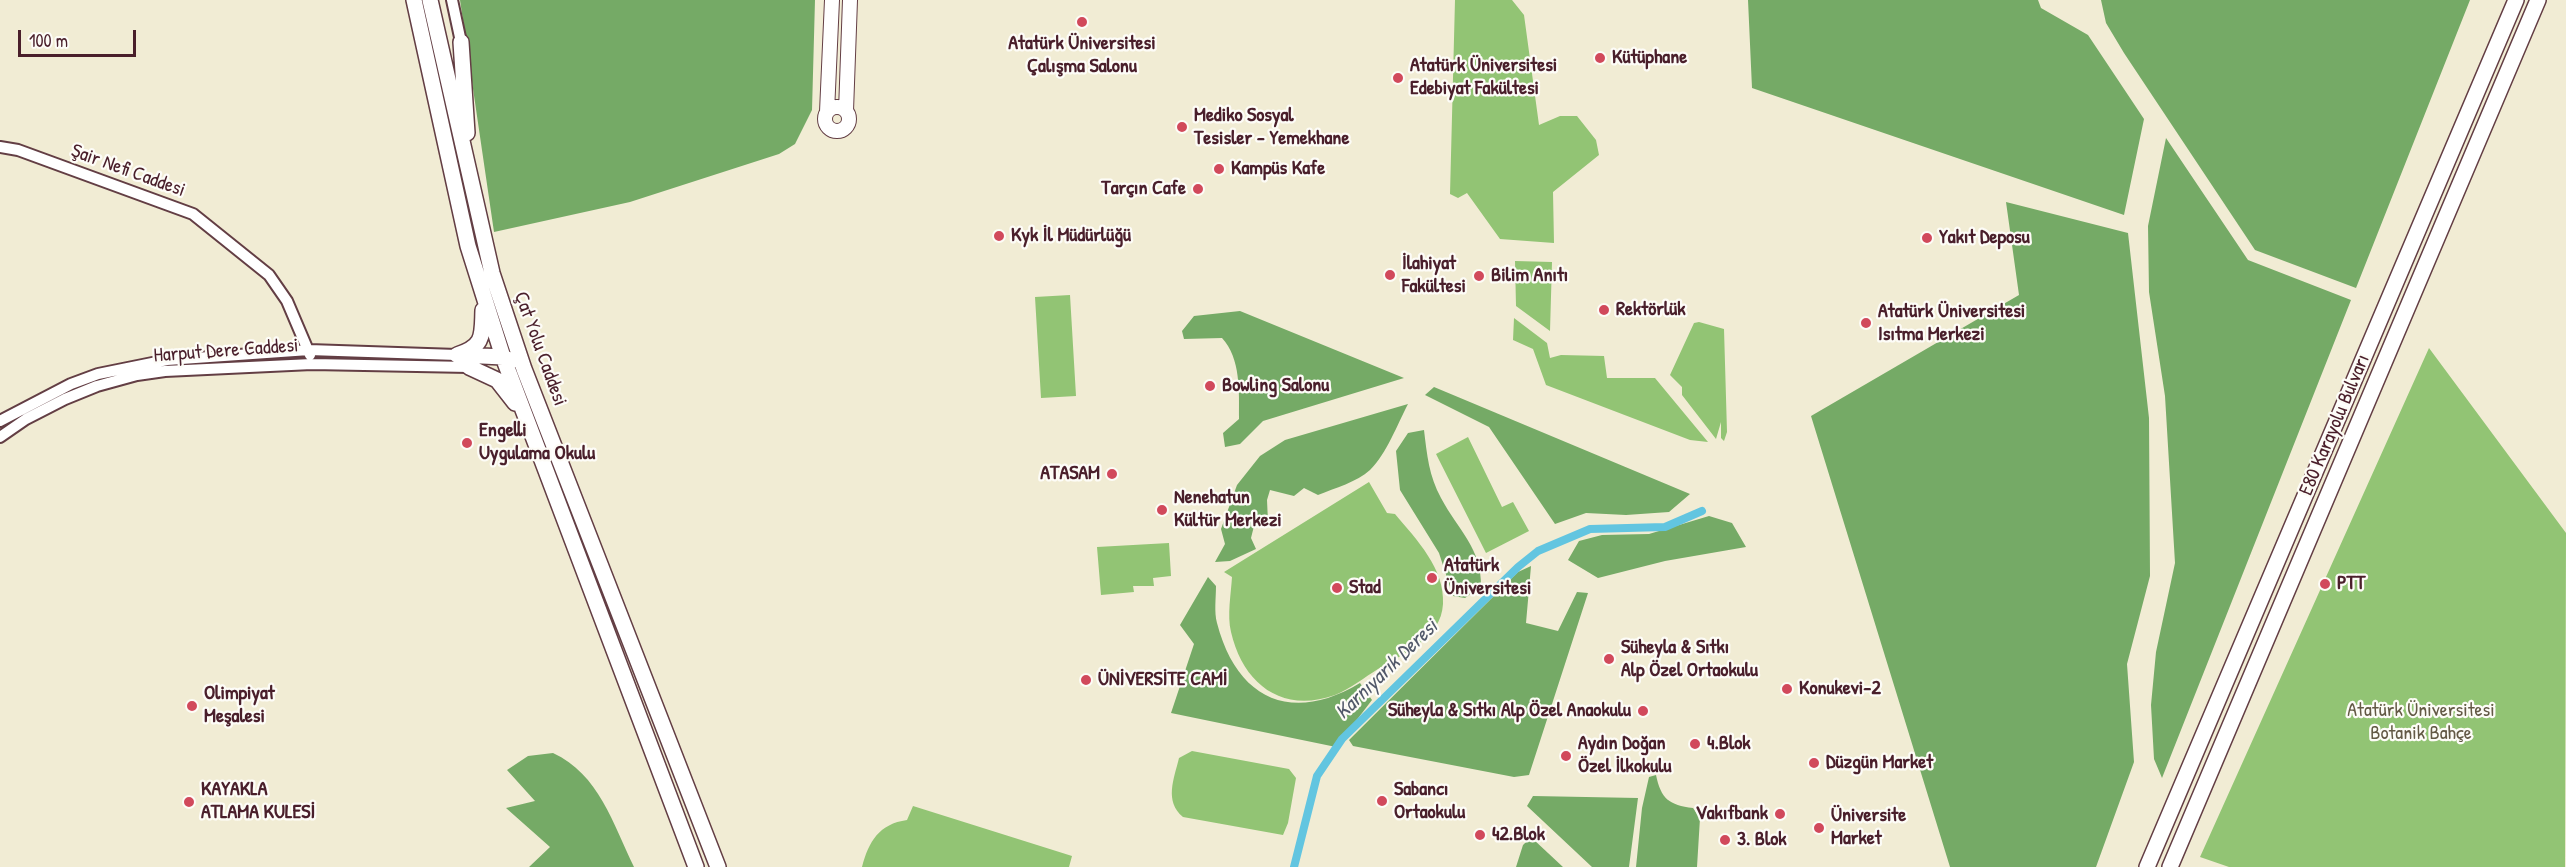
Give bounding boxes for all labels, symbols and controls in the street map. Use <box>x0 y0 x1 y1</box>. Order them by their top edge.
marker: Atatürk Üniversitesi Çalışma Salonu <box>1075 15 1089 29</box>
scale bar <box>21 18 140 56</box>
text: 100 m <box>29 28 68 53</box>
place label: Atatürk Üniversitesi Çalışma Salonu <box>1008 32 1156 79</box>
place label: Kütüphane <box>1612 46 1687 70</box>
marker: Kütüphane <box>1593 51 1607 65</box>
place label: Atatürk Üniversitesi Edebiyat Fakültesi <box>1410 54 1557 101</box>
marker: Atatürk Üniversitesi Edebiyat Fakültesi <box>1391 71 1405 85</box>
place label: Mediko Sosyal Tesisler - Yemekhane <box>1194 104 1349 151</box>
marker: Mediko Sosyal Tesisler - Yemekhane <box>1175 120 1189 134</box>
street label: Şair Nefi Caddesi <box>68 139 188 203</box>
place label: Kampüs Kafe <box>1231 157 1325 181</box>
marker: Kampüs Kafe <box>1212 162 1226 176</box>
place label: Tarçın Cafe <box>1101 177 1186 201</box>
marker: Tarçın Cafe <box>1191 182 1205 196</box>
place label: Kyk İl Müdürlüğü <box>1011 224 1131 248</box>
place label: Yakıt Deposu <box>1939 226 2030 250</box>
marker: Kyk İl Müdürlüğü <box>992 229 1006 243</box>
marker: Yakıt Deposu <box>1920 231 1934 245</box>
place label: İlahiyat Fakültesi <box>1402 252 1466 299</box>
place label: Bilim Anıtı <box>1491 264 1568 288</box>
marker: İlahiyat Fakültesi <box>1383 268 1397 282</box>
marker: Bilim Anıtı <box>1472 269 1486 283</box>
street label: Çat Yolu Caddesi <box>508 289 572 409</box>
place label: Rektörlük <box>1616 298 1686 322</box>
place label: Atatürk Üniversitesi Isıtma Merkezi <box>1878 300 2025 347</box>
marker: Rektörlük <box>1597 303 1611 317</box>
marker: Atatürk Üniversitesi Isıtma Merkezi <box>1859 316 1873 330</box>
street label: Harput Dere Caddesi <box>153 334 299 368</box>
street label: E80 Karayolu Bulvarı <box>2294 351 2376 499</box>
place label: Bowling Salonu <box>1222 374 1329 398</box>
marker: Bowling Salonu <box>1203 379 1217 393</box>
place label: Engelli Uygulama Okulu <box>479 419 595 466</box>
marker: Engelli Uygulama Okulu <box>460 436 474 450</box>
place label: ATASAM <box>1040 462 1100 486</box>
marker: ATASAM <box>1105 467 1119 481</box>
place label: Nenehatun Kültür Merkezi <box>1174 486 1282 533</box>
marker: Nenehatun Kültür Merkezi <box>1155 503 1169 517</box>
place label: Atatürk Üniversitesi <box>1444 554 1531 601</box>
marker: Atatürk Üniversitesi <box>1425 571 1439 585</box>
place label: PTT <box>2337 572 2365 596</box>
place label: Stad <box>1349 576 1381 600</box>
marker: PTT <box>2318 577 2332 591</box>
marker: Stad <box>1330 581 1344 595</box>
water label: Karnıyarık Deresi <box>1331 615 1443 725</box>
place label: Süheyla & Sıtkı Alp Özel Ortaokulu <box>1621 636 1758 683</box>
marker: Süheyla & Sıtkı Alp Özel Ortaokulu <box>1602 652 1616 666</box>
place label: ÜNİVERSİTE CAMİ <box>1098 668 1227 692</box>
marker: ÜNİVERSİTE CAMİ <box>1079 673 1093 687</box>
place label: Konukevi-2 <box>1799 677 1881 701</box>
place label: Olimpiyat Meşalesi <box>204 682 275 729</box>
marker: Konukevi-2 <box>1780 682 1794 696</box>
marker: Olimpiyat Meşalesi <box>185 699 199 713</box>
place label: Süheyla & Sıtkı Alp Özel Anaokulu <box>1388 699 1631 723</box>
park label: Atatürk Üniversitesi Botanik Bahçe <box>2347 699 2495 746</box>
marker: Süheyla & Sıtkı Alp Özel Anaokulu <box>1636 704 1650 718</box>
place label: Aydın Doğan Özel İlkokulu <box>1578 732 1672 779</box>
place label: 4.Blok <box>1707 732 1751 756</box>
marker: 4.Blok <box>1688 737 1702 751</box>
marker: Aydın Doğan Özel İlkokulu <box>1559 749 1573 763</box>
place label: Düzgün Market <box>1826 751 1933 775</box>
marker: Düzgün Market <box>1807 756 1821 770</box>
place label: KAYAKLA ATLAMA KULESİ <box>201 778 315 825</box>
place label: Sabancı Ortaokulu <box>1394 778 1465 825</box>
marker: Sabancı Ortaokulu <box>1375 794 1389 808</box>
marker: KAYAKLA ATLAMA KULESİ <box>182 795 196 809</box>
place label: Vakıfbank <box>1696 802 1768 826</box>
place label: Üniversite Market <box>1831 804 1906 851</box>
marker: Vakıfbank <box>1773 807 1787 821</box>
marker: Üniversite Market <box>1812 821 1826 835</box>
place label: 42.Blok <box>1492 823 1545 847</box>
marker: 42.Blok <box>1473 828 1487 842</box>
place label: 3. Blok <box>1737 828 1787 852</box>
marker: 3. Blok <box>1718 833 1732 847</box>

